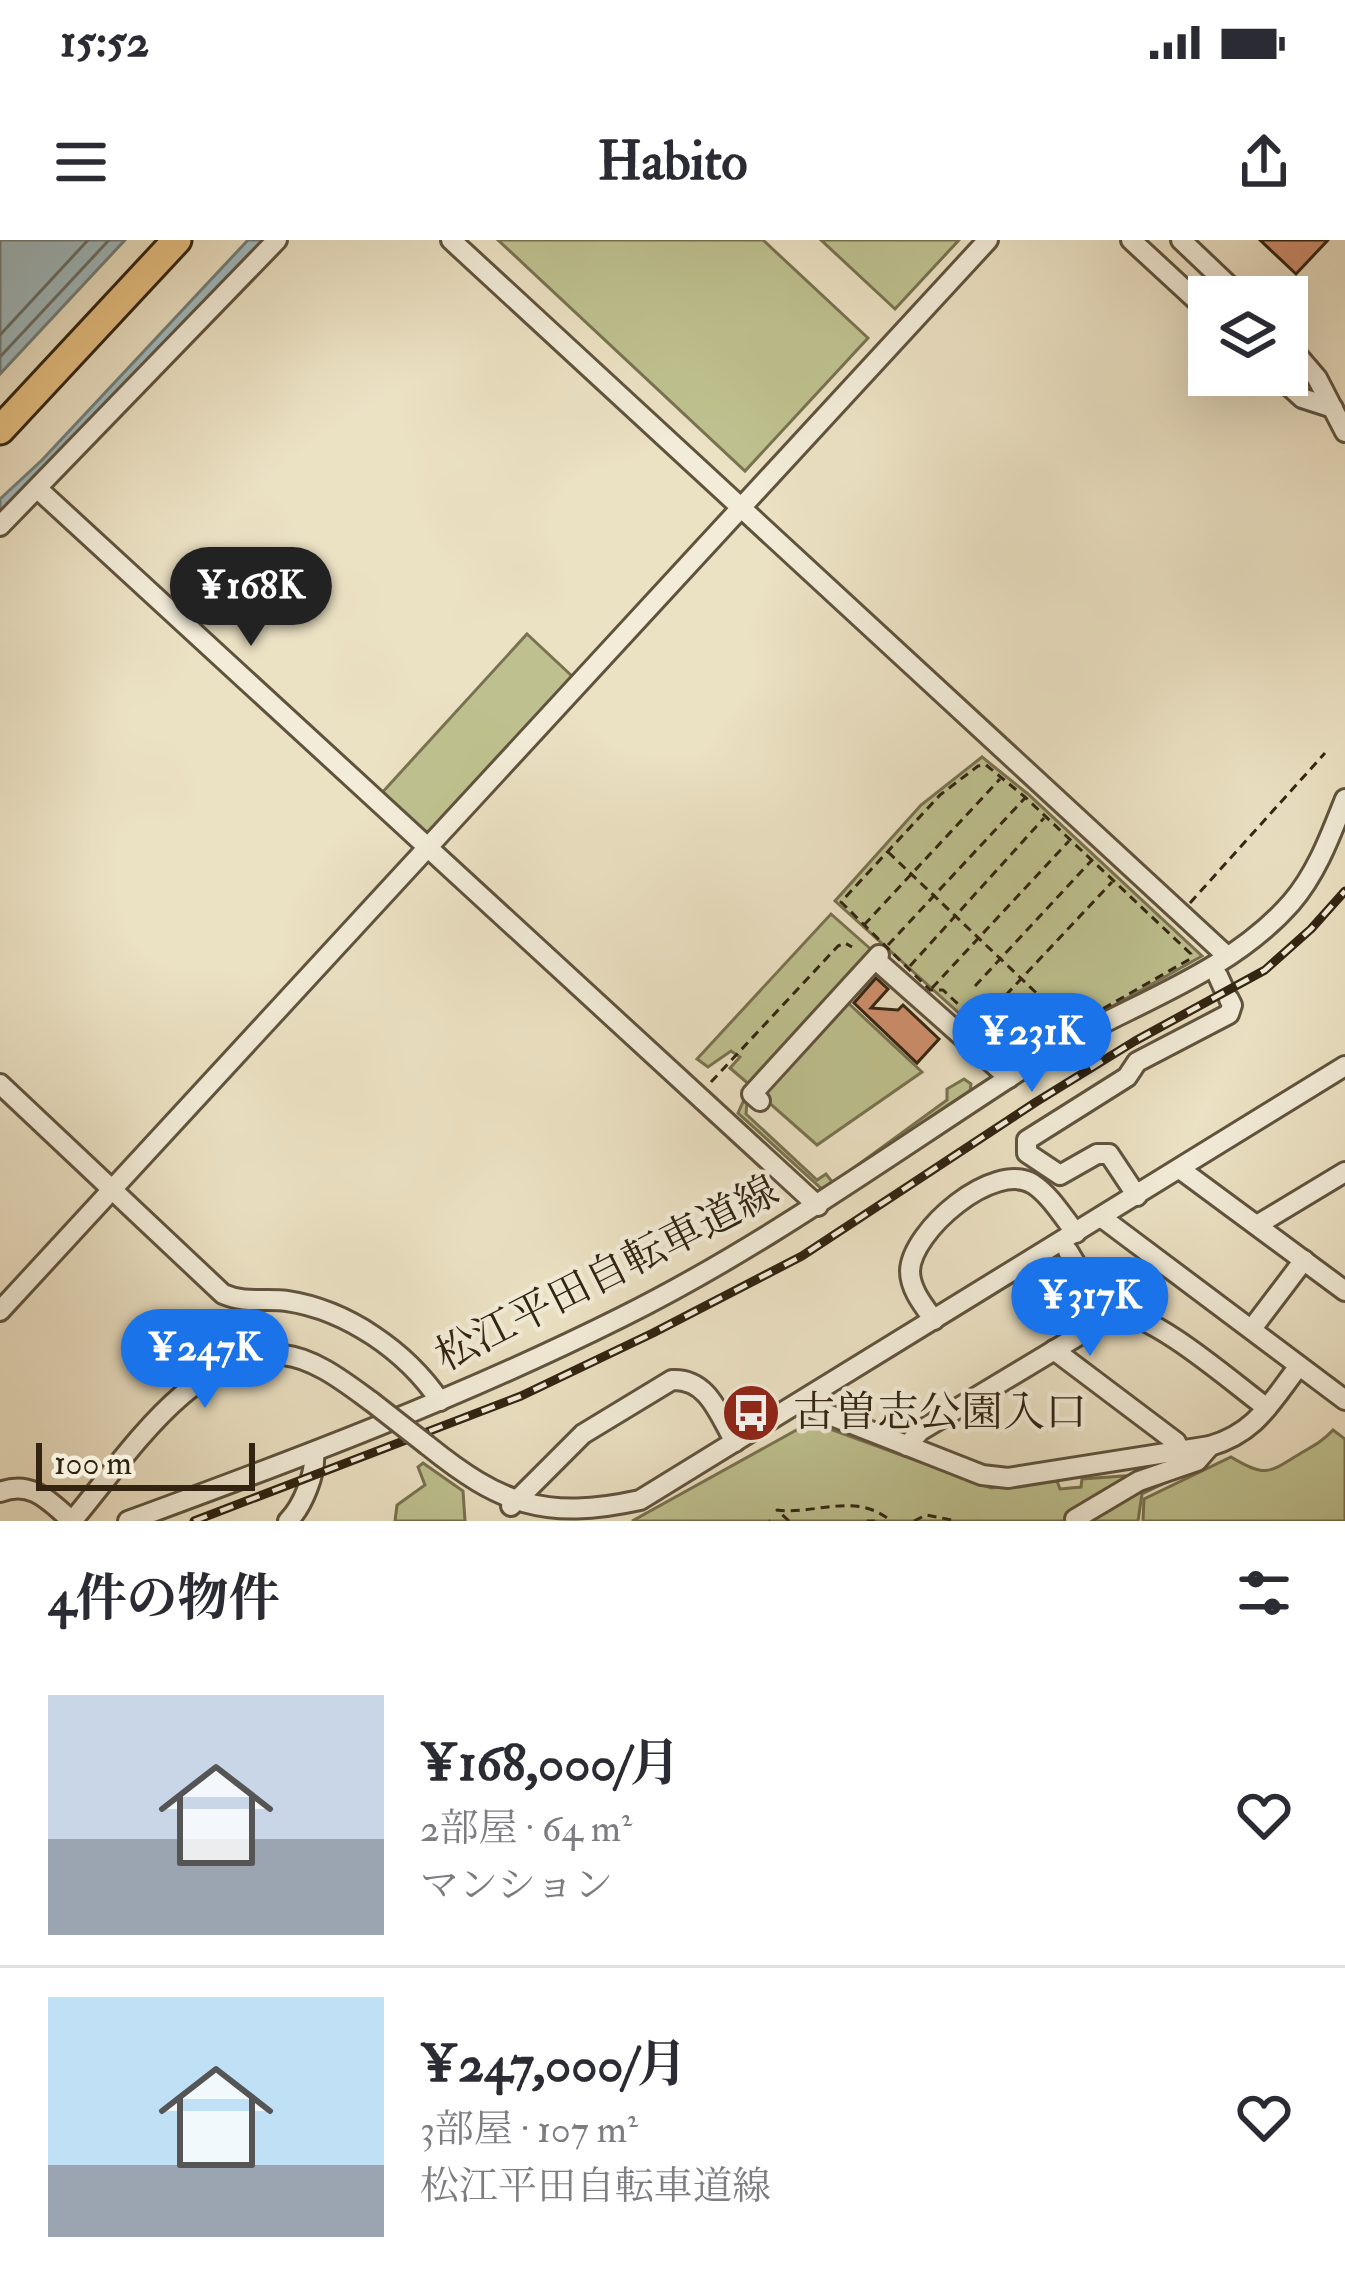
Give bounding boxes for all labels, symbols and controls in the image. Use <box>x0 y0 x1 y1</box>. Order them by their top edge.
text: 15:52 <box>60 14 149 70</box>
text: Habito <box>597 128 748 196</box>
icon: menu <box>48 129 114 195</box>
icon: share <box>1231 129 1297 195</box>
map controls <box>1188 276 1308 396</box>
button: layers <box>1188 276 1308 396</box>
pin: ¥168K <box>167 547 335 649</box>
text: ¥168K <box>197 561 305 610</box>
pin: ¥231K <box>948 993 1116 1095</box>
text: ¥231K <box>979 1007 1085 1056</box>
street label: 松江平田自転車道線 <box>427 1165 787 1383</box>
pin: ¥317K <box>1006 1257 1174 1359</box>
text: ¥317K <box>1038 1271 1142 1320</box>
pin: ¥247K <box>121 1309 289 1411</box>
text: ¥247K <box>148 1323 262 1372</box>
bus stop icon: 古曽志公園入口 <box>720 1382 782 1444</box>
place label: 古曽志公園入口 <box>793 1387 1087 1439</box>
scale bar <box>36 1437 255 1490</box>
text: 100 m <box>54 1443 132 1484</box>
icon: filters <box>1231 1560 1297 1626</box>
text: 4件の物件 <box>48 1567 280 1631</box>
text: ¥168,000/月 <box>420 1732 681 1796</box>
icon: home <box>144 1743 288 1887</box>
icon: heart <box>1231 1782 1297 1848</box>
text: 2部屋 · 64 m² <box>420 1804 632 1853</box>
text: マンション <box>420 1861 613 1910</box>
text: ¥247,000/月 <box>420 2033 688 2097</box>
icon: home <box>144 2045 288 2189</box>
icon: heart <box>1231 2084 1297 2150</box>
text: 3部屋 · 107 m² <box>420 2105 638 2154</box>
text: 松江平田自転車道線 <box>420 2162 771 2211</box>

